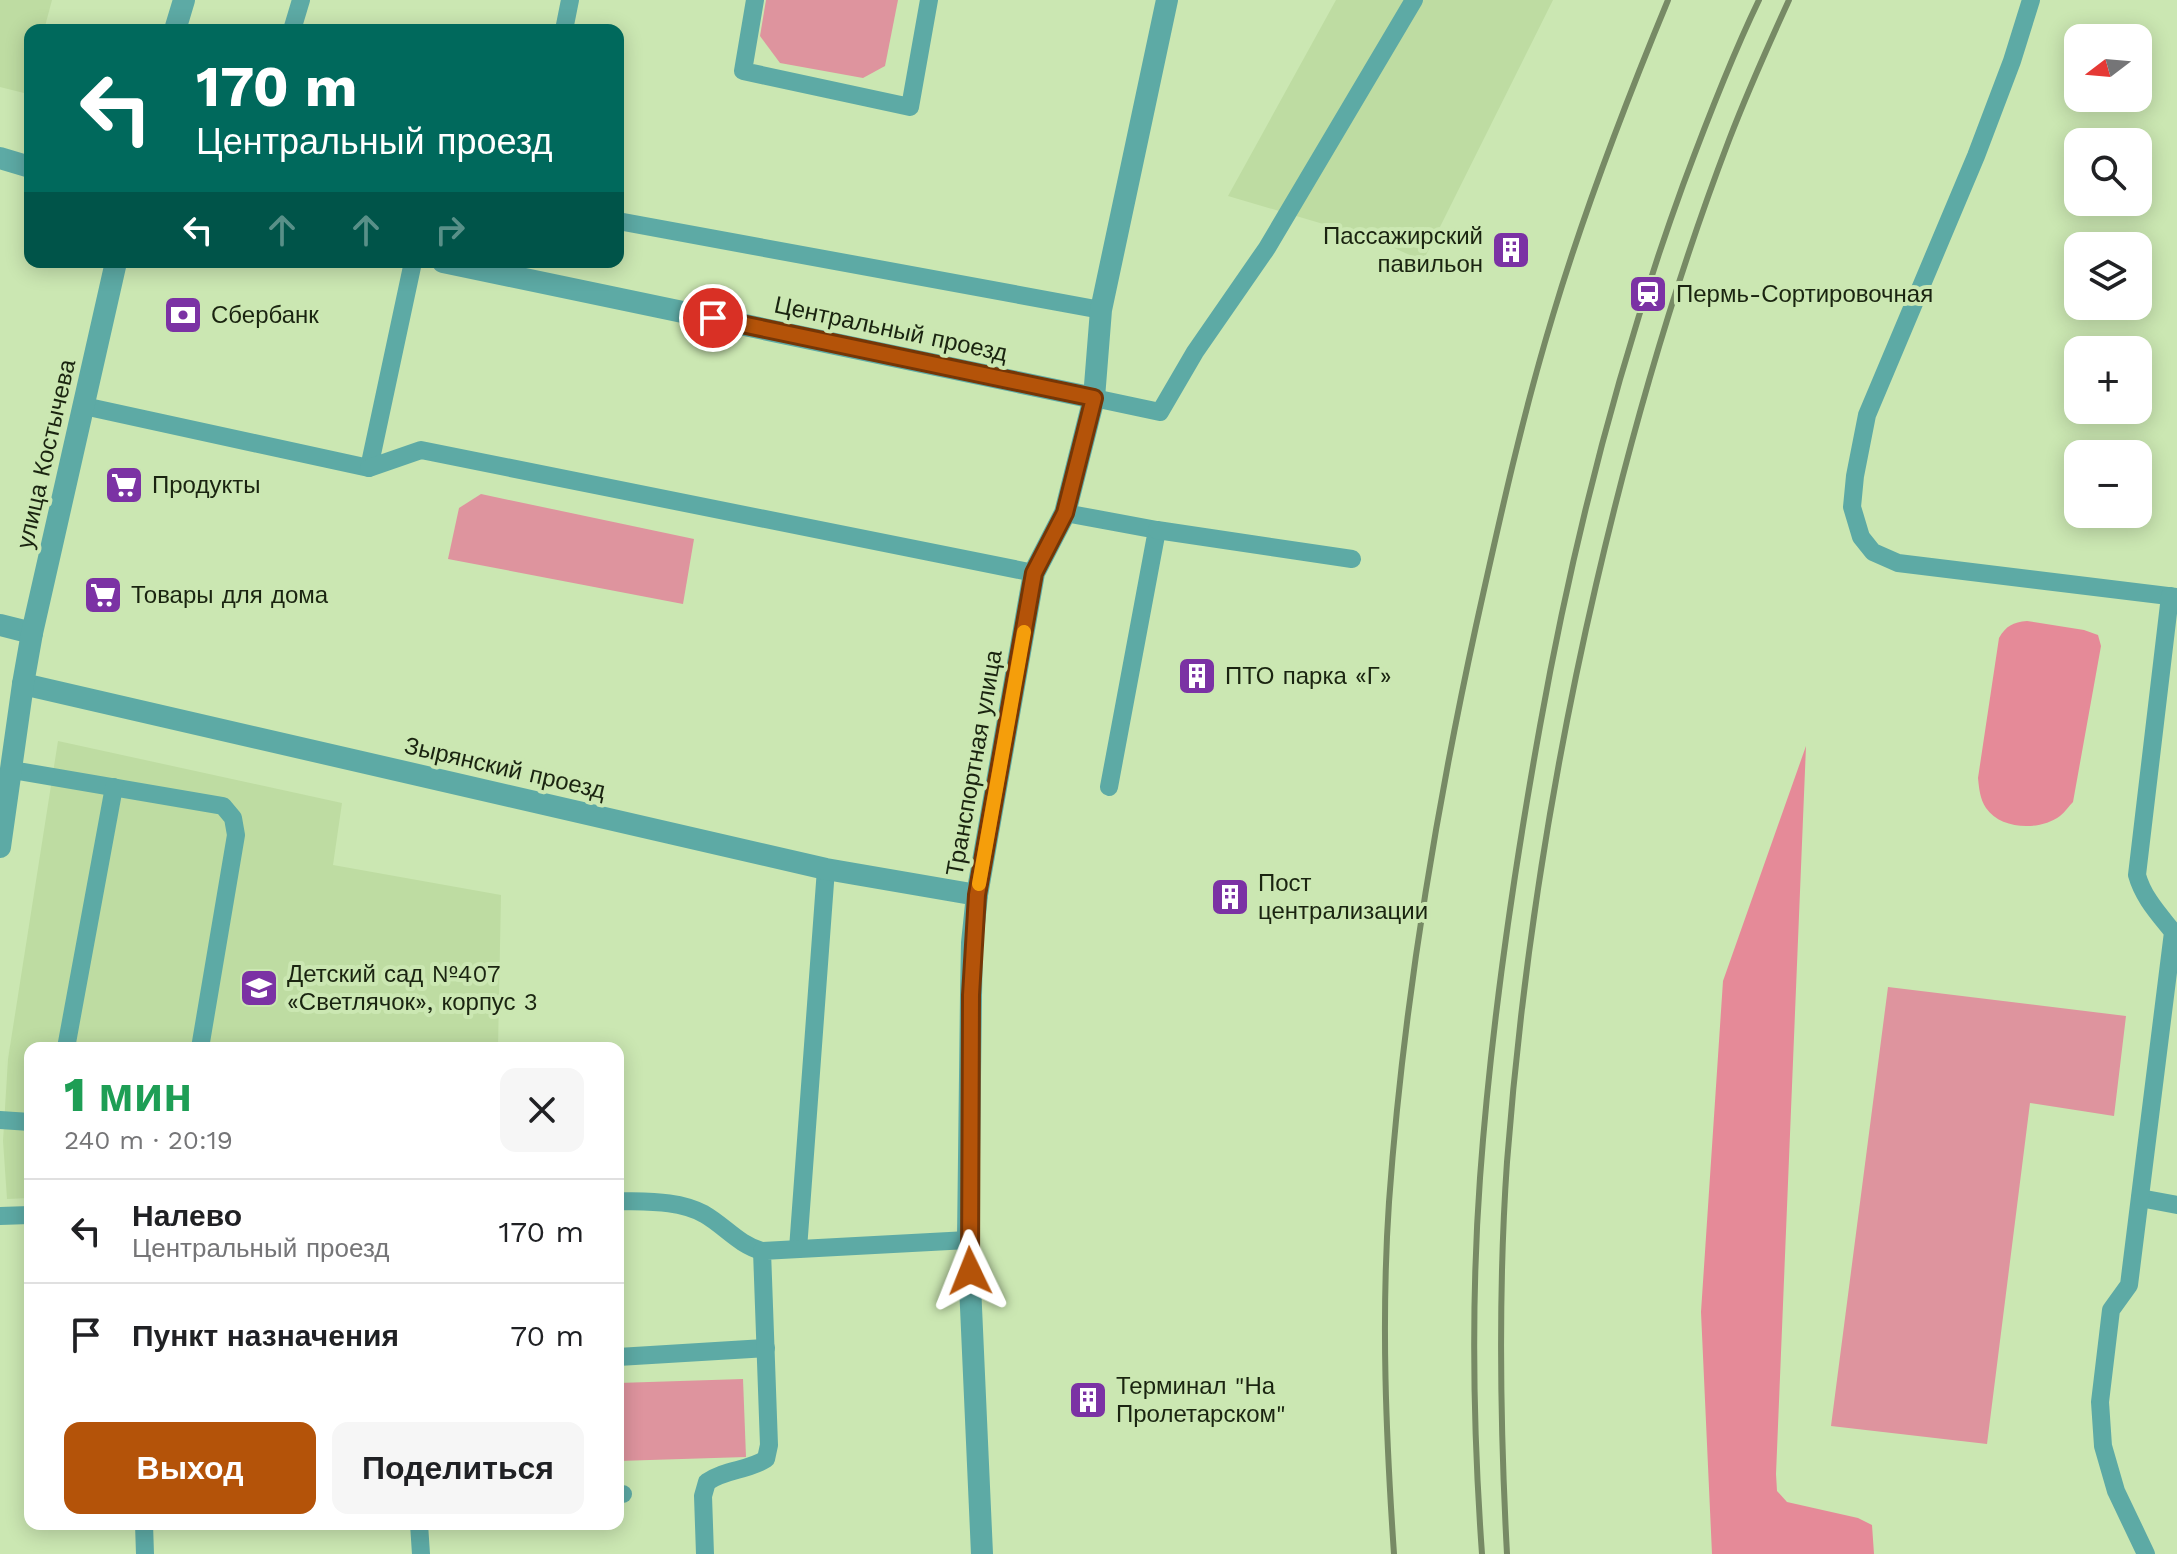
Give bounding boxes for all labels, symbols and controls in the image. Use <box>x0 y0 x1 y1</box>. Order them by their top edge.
north arrow <box>2064 24 2152 112</box>
map controls <box>2064 24 2152 528</box>
text: 170 m <box>196 54 358 120</box>
icon: left <box>64 56 168 160</box>
text: Центральный проезд <box>196 121 552 163</box>
button: search <box>2064 128 2152 216</box>
icon: left <box>176 208 220 252</box>
icon: ahead <box>260 208 304 252</box>
icon: ahead <box>344 208 388 252</box>
icon: right <box>428 208 472 252</box>
place label: Пассажирский павильон <box>1323 222 1483 278</box>
building icon: Пассажирский павильон <box>1490 229 1532 271</box>
button: layers <box>2064 232 2152 320</box>
station icon: Пермь-Сортировочная <box>1627 273 1669 315</box>
place label: Пермь-Сортировочная <box>1676 280 1933 308</box>
pin <box>679 284 747 352</box>
street label: Центральный проезд <box>772 291 1010 367</box>
bank icon: Сбербанк <box>162 294 204 336</box>
icon: arrive <box>691 296 735 340</box>
place label: Сбербанк <box>211 301 319 329</box>
button: + <box>2064 336 2152 424</box>
street label: улица Костычева <box>11 356 82 551</box>
button: − <box>2064 440 2152 528</box>
supermarket icon: Продукты <box>103 464 145 506</box>
place label: Продукты <box>152 471 260 499</box>
supermarket icon: Товары для дома <box>82 574 124 616</box>
place label: Товары для дома <box>131 581 329 609</box>
street label: Транспортная улица <box>940 647 1008 878</box>
building icon: ПТО парка «Г» <box>1176 655 1218 697</box>
place label: ПТО парка «Г» <box>1225 662 1392 690</box>
street label: Зырянский проезд <box>402 731 608 805</box>
place label: Пост централизации <box>1258 869 1428 925</box>
building icon: Пост централизации <box>1209 876 1251 918</box>
place label: Детский сад №407 «Светлячок», корпус 3 <box>287 960 538 1016</box>
school or university icon: Детский сад №407 «Светлячок», корпус 3 <box>238 967 280 1009</box>
text: 1 мин <box>64 1066 192 1123</box>
button: close <box>500 1068 584 1152</box>
text: 240 m · 20:19 <box>64 1125 233 1155</box>
text: Налево <box>132 1198 242 1233</box>
icon: left <box>64 1209 108 1253</box>
text: 170 m <box>499 1214 584 1249</box>
position arrow <box>928 1229 1012 1313</box>
text: Центральный проезд <box>132 1233 389 1263</box>
icon: arrive <box>64 1313 108 1357</box>
text: Пункт назначения <box>132 1318 399 1353</box>
text: 70 m <box>510 1318 584 1353</box>
place label: Терминал "На Пролетарском" <box>1116 1372 1286 1428</box>
building icon: Терминал "На Пролетарском" <box>1067 1379 1109 1421</box>
button: Выход <box>64 1422 316 1514</box>
button: Поделиться <box>332 1422 584 1514</box>

